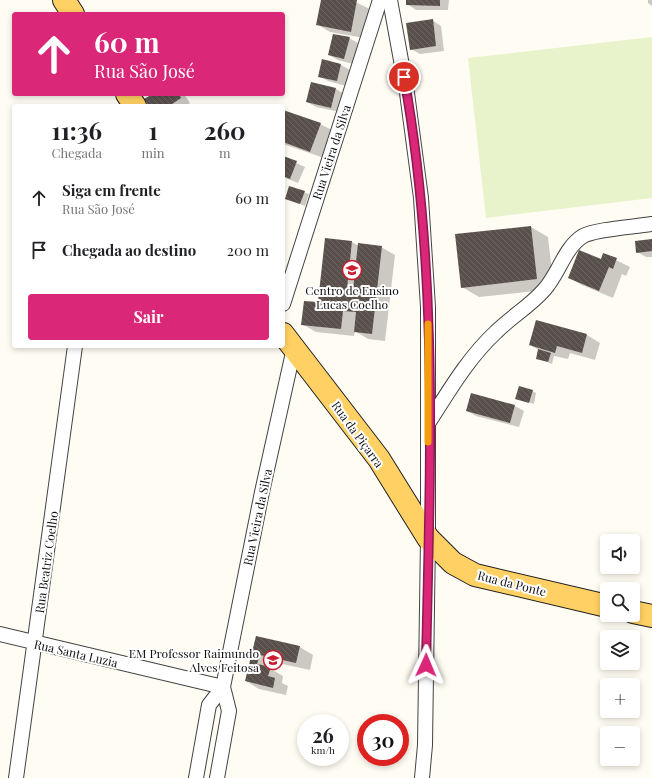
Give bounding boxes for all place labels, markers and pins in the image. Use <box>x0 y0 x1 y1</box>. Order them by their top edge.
pin <box>387 60 421 94</box>
school or university icon: Centro de Ensino Lucas Coelho <box>341 259 363 281</box>
place label: Centro de Ensino Lucas Coelho <box>305 282 399 312</box>
place label: EM Professor Raimundo Alves Feitosa <box>129 645 259 675</box>
school or university icon: EM Professor Raimundo Alves Feitosa <box>262 649 284 671</box>

